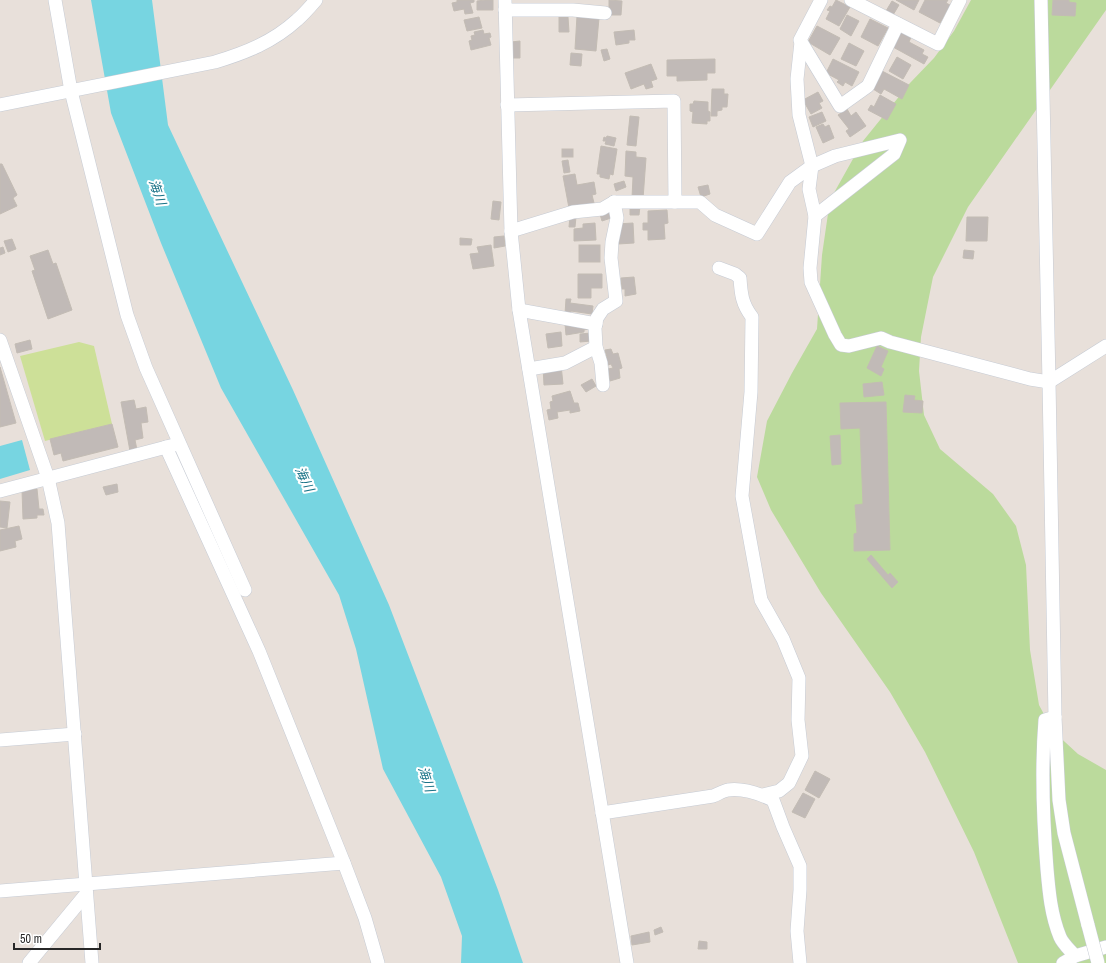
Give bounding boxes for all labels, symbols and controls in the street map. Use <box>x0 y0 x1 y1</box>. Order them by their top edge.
water label: 海川 <box>145 177 170 209</box>
water label: 海川 <box>291 464 319 496</box>
water label: 海川 <box>414 764 439 796</box>
scale bar <box>14 925 100 951</box>
text: 50 m <box>20 931 42 947</box>

